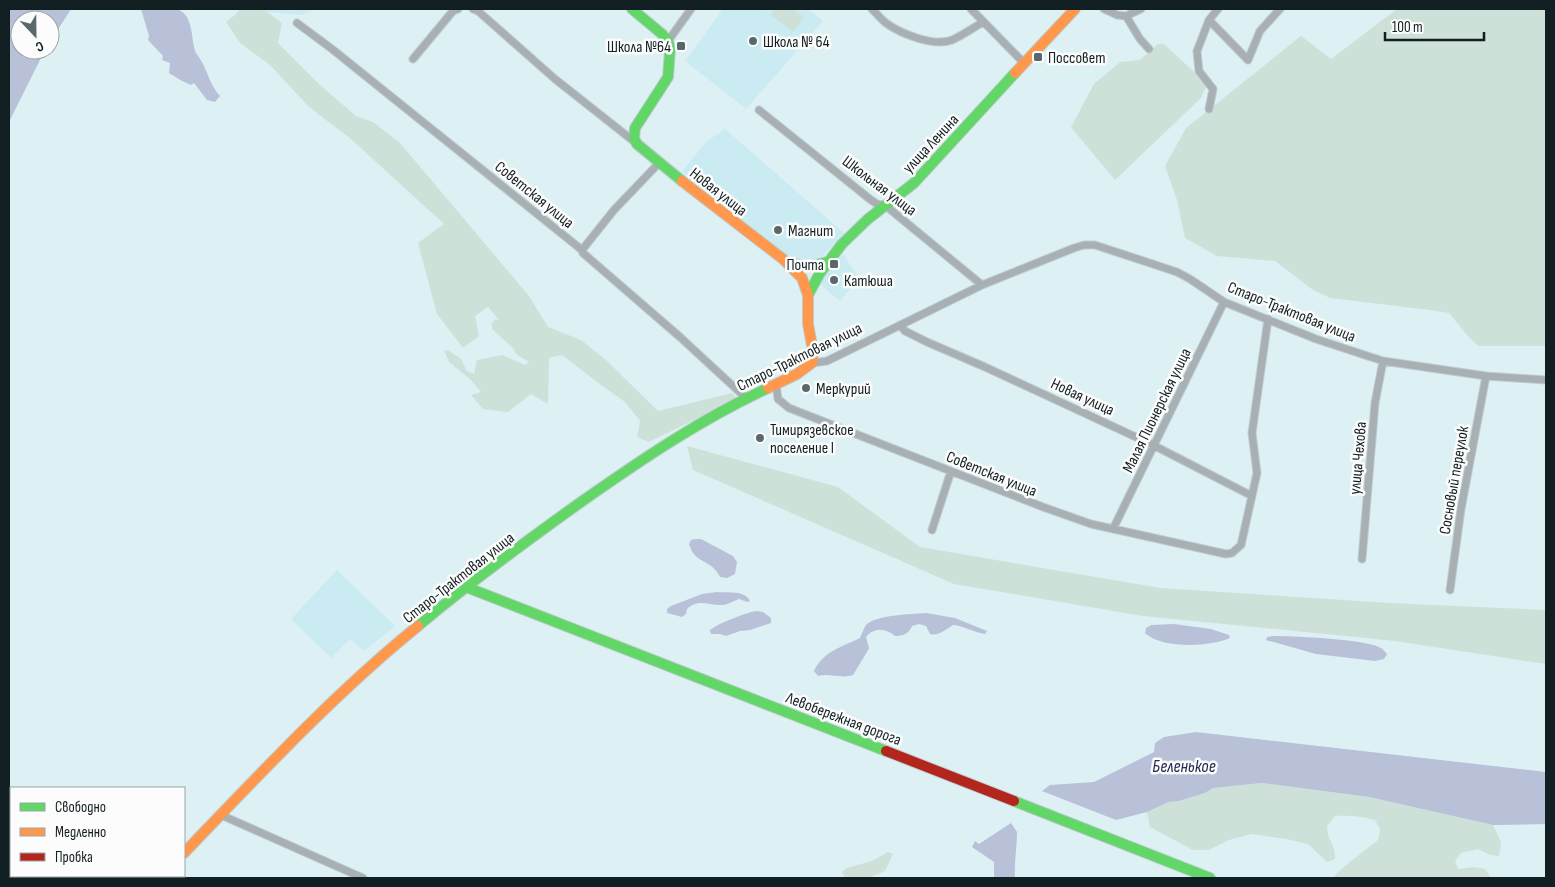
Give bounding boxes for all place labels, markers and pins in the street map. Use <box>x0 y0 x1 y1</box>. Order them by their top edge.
place label: Школа № 64 <box>763 33 830 52</box>
marker: Школа № 64 <box>747 35 759 47</box>
place label: Школа №64 <box>607 38 671 57</box>
marker: Школа №64 <box>675 40 687 52</box>
place label: Поссовет <box>1048 49 1105 68</box>
marker: Поссовет <box>1032 51 1044 63</box>
place label: Магнит <box>788 222 833 241</box>
marker: Магнит <box>772 224 784 236</box>
place label: Почта <box>786 256 824 275</box>
marker: Почта <box>828 258 840 270</box>
place label: Катюша <box>844 272 893 291</box>
marker: Катюша <box>828 274 840 286</box>
place label: Меркурий <box>816 380 871 399</box>
marker: Меркурий <box>800 382 812 394</box>
place label: Тимирязевское поселение I <box>770 421 854 458</box>
marker: Тимирязевское поселение I <box>754 432 766 444</box>

